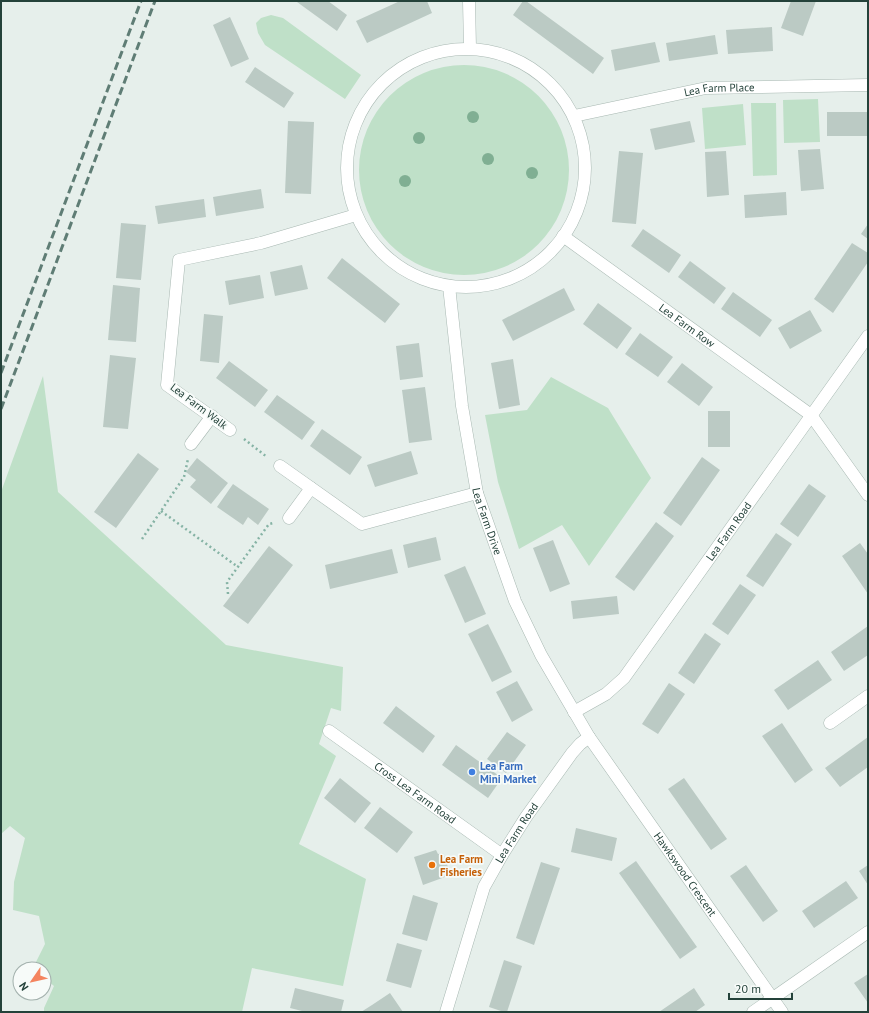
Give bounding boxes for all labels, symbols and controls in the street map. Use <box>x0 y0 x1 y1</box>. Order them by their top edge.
street label: Lea Farm Place <box>683 80 755 100</box>
street label: Lea Farm Row <box>656 301 718 350</box>
street label: Lea Farm Walk <box>168 380 231 433</box>
street label: Lea Farm Drive <box>469 487 505 557</box>
street label: Lea Farm Road <box>703 499 754 564</box>
street label: Cross Lea Farm Road <box>372 759 459 827</box>
place label: Lea Farm Mini Market <box>480 759 536 786</box>
marker: Lea Farm Mini Market <box>467 767 477 777</box>
street label: Lea Farm Road <box>492 800 541 865</box>
street label: Hawkswood Crescent <box>651 829 720 919</box>
place label: Lea Farm Fisheries <box>440 852 483 879</box>
marker: Lea Farm Fisheries <box>427 860 437 870</box>
north arrow <box>12 961 52 1001</box>
scale bar <box>729 975 792 1001</box>
text: N <box>16 980 32 994</box>
text: 20 m <box>735 981 761 996</box>

